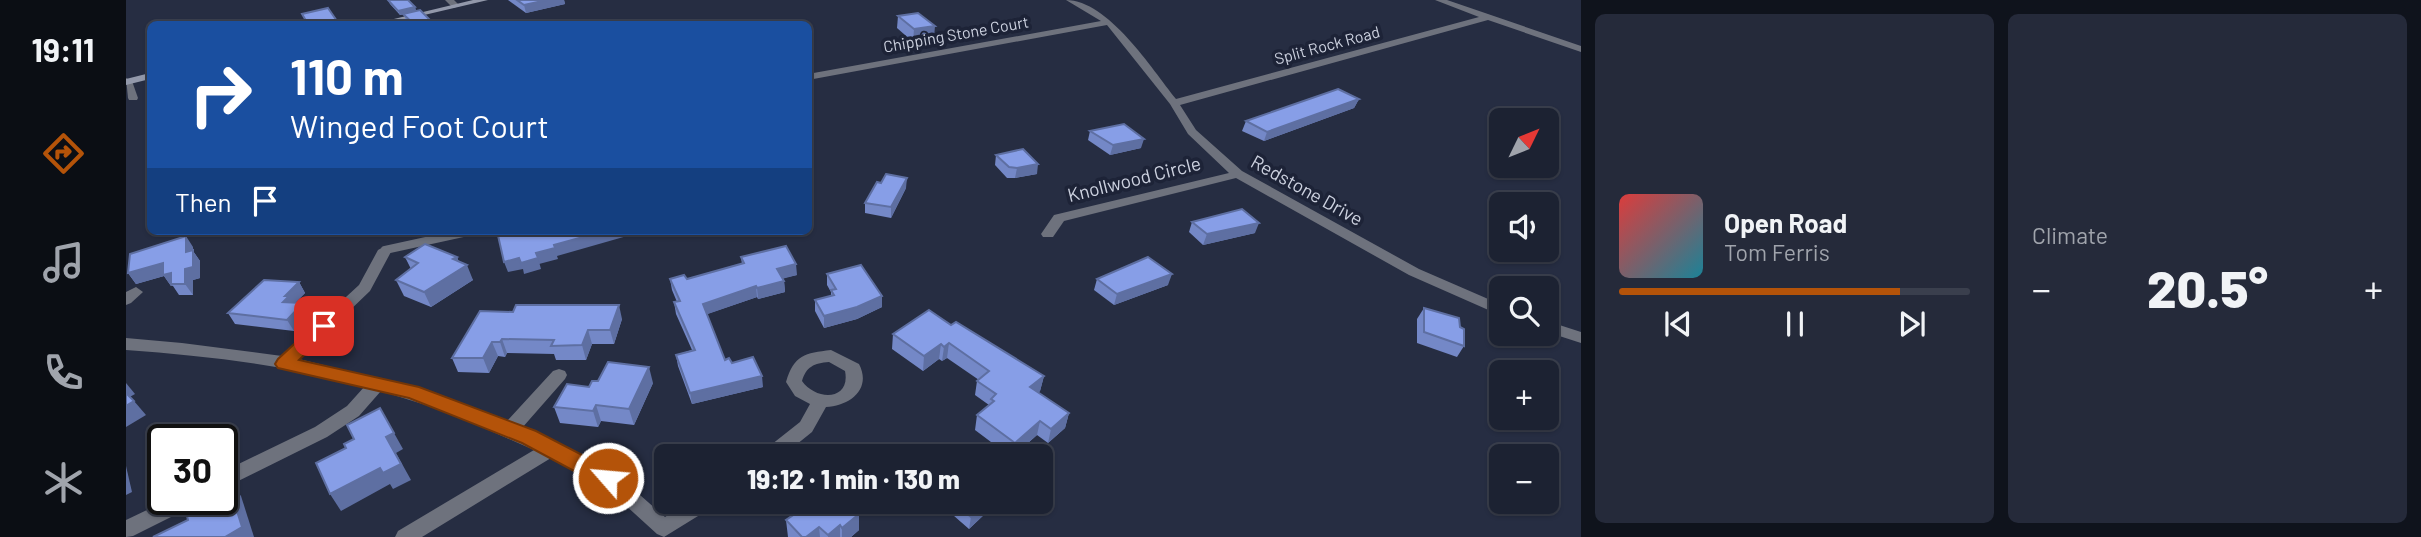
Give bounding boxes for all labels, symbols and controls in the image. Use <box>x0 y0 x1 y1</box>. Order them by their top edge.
street label: Chipping Stone Court <box>882 11 1030 56</box>
street label: Split Rock Road <box>1272 21 1382 68</box>
text: 19:11 <box>32 30 94 68</box>
text: 110 m <box>290 46 404 105</box>
icon: right <box>175 49 266 140</box>
text: Winged Foot Court <box>290 106 549 144</box>
north arrow <box>1489 108 1559 178</box>
map controls <box>1489 108 1559 514</box>
icon: directions <box>39 129 88 178</box>
street label: Redstone Drive <box>1247 149 1367 230</box>
street label: Knollwood Circle <box>1065 151 1203 206</box>
icon: arrive <box>246 182 284 220</box>
text: Then <box>175 186 232 217</box>
button: sound <box>1489 192 1559 262</box>
text: Open Road <box>1724 207 1847 238</box>
text: Climate <box>2032 221 2108 249</box>
icon: music <box>39 238 88 287</box>
text: Tom Ferris <box>1724 238 1830 266</box>
text: 20.5° <box>2147 256 2268 318</box>
text: − <box>2032 265 2051 311</box>
text: + <box>2364 265 2383 311</box>
button: search <box>1489 276 1559 346</box>
pin <box>294 296 354 356</box>
icon: previous <box>1659 305 1697 343</box>
icon: pause <box>1776 305 1814 343</box>
icon: next <box>1893 305 1931 343</box>
icon: arrive <box>305 307 343 345</box>
icon: phone <box>39 348 88 397</box>
button: + <box>1489 360 1559 430</box>
speed limit sign: 30 <box>147 424 238 515</box>
position arrow <box>571 441 645 515</box>
button: − <box>1489 444 1559 514</box>
icon: climate <box>39 458 88 507</box>
text: 19:12 · 1 min · 130 m <box>747 463 960 494</box>

